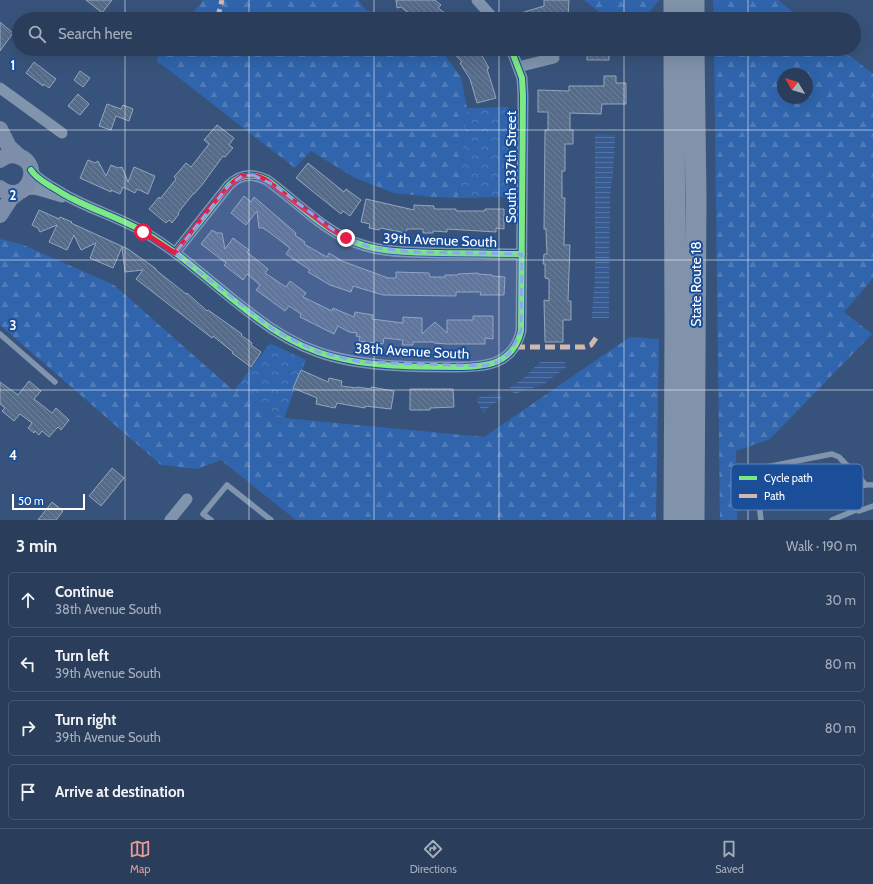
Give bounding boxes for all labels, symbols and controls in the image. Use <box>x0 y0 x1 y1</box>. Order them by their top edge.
search box <box>12 12 861 56</box>
icon: search <box>26 23 48 45</box>
text: Search here <box>58 25 133 43</box>
text: 1 <box>11 57 15 73</box>
north arrow <box>777 68 813 104</box>
street label: South 337th Street <box>502 111 520 223</box>
text: 2 <box>10 187 17 203</box>
route start <box>134 223 152 241</box>
route end <box>337 229 355 247</box>
street label: 39th Avenue South <box>383 229 497 251</box>
street label: State Route 18 <box>687 241 705 327</box>
text: 3 <box>9 317 17 333</box>
street label: 38th Avenue South <box>354 339 470 363</box>
text: 4 <box>9 447 17 463</box>
legend <box>731 464 863 510</box>
text: Cycle path <box>764 471 813 485</box>
text: Path <box>764 489 785 503</box>
scale bar <box>12 492 85 511</box>
text: 50 m <box>18 494 44 508</box>
text: 3 min <box>16 536 57 556</box>
text: Walk · 190 m <box>786 538 857 554</box>
text: Continue <box>55 583 114 601</box>
icon: ahead <box>17 589 39 611</box>
text: 30 m <box>826 592 856 608</box>
text: 38th Avenue South <box>55 601 161 617</box>
text: Turn left <box>55 647 109 665</box>
icon: left <box>17 653 39 675</box>
text: 80 m <box>825 656 856 672</box>
text: 39th Avenue South <box>55 665 161 681</box>
text: Turn right <box>55 711 116 729</box>
icon: right <box>17 717 39 739</box>
text: 80 m <box>825 720 856 736</box>
text: 39th Avenue South <box>55 729 161 745</box>
icon: arrive <box>17 781 39 803</box>
text: Arrive at destination <box>55 783 185 801</box>
tab: Map <box>129 838 151 876</box>
tab: Directions <box>410 838 457 876</box>
tab: Saved <box>715 838 744 876</box>

